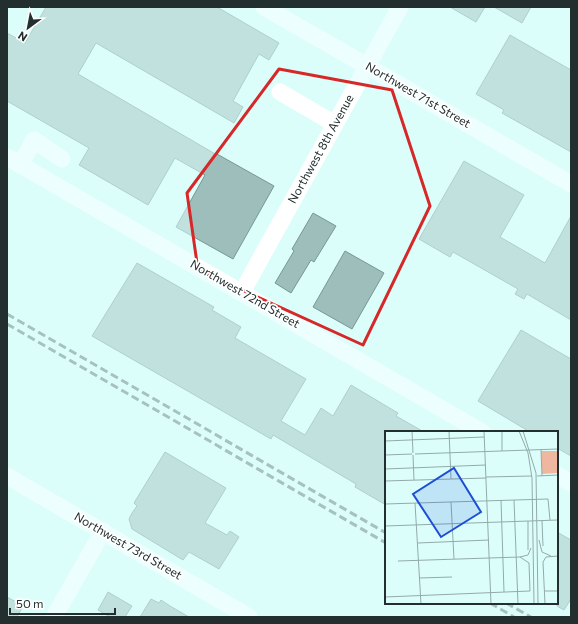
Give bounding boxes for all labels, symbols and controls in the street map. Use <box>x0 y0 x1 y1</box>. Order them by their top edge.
north arrow <box>8 8 48 48</box>
text: N <box>15 29 29 45</box>
street label: Northwest 71st Street <box>363 58 474 130</box>
street label: Northwest 8th Avenue <box>284 92 356 205</box>
street label: Northwest 72nd Street <box>188 256 303 330</box>
inset map <box>385 431 558 604</box>
street label: Northwest 73rd Street <box>72 509 185 582</box>
scale bar <box>10 590 115 616</box>
text: 50 m <box>16 596 44 610</box>

